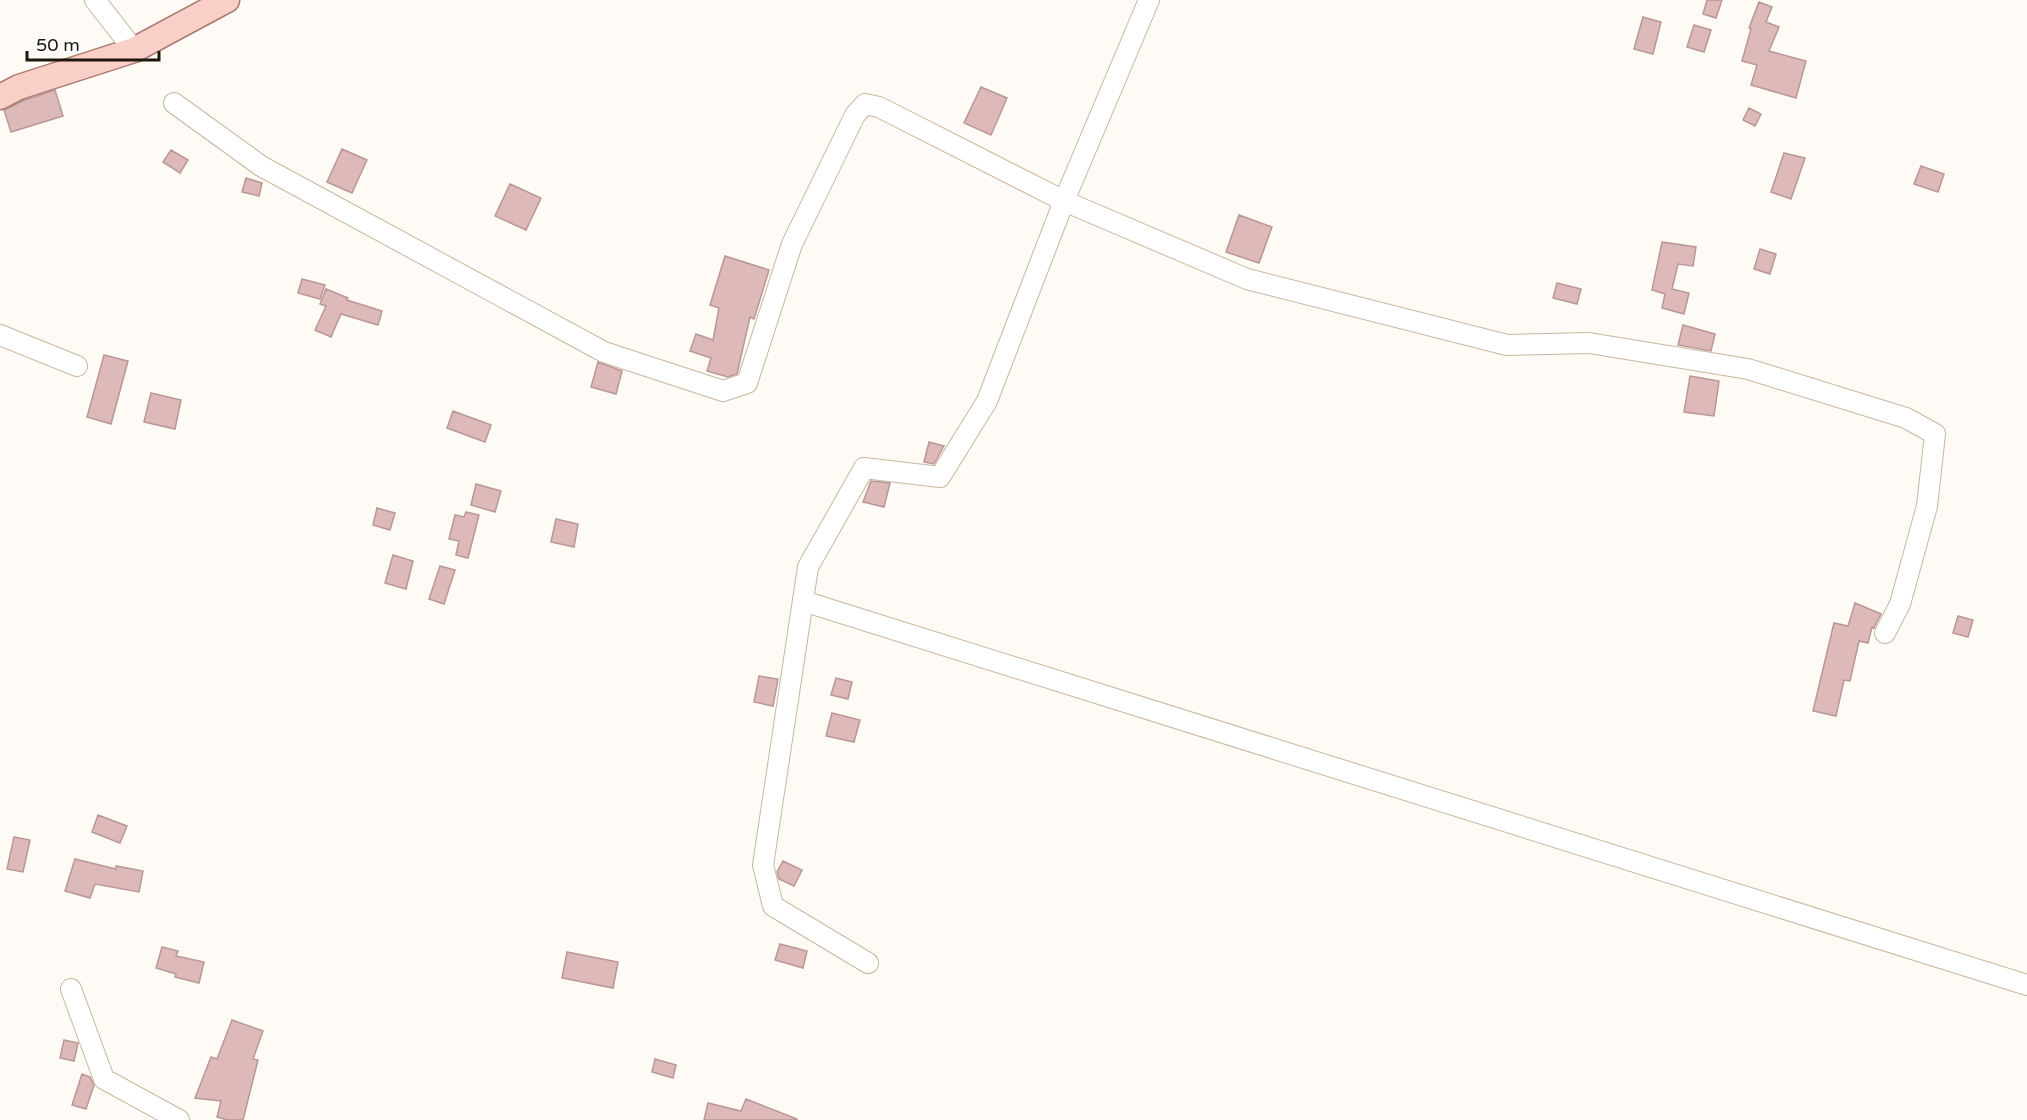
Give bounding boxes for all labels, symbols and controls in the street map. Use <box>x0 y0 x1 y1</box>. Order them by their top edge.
scale bar <box>27 24 159 62</box>
text: 50 m <box>36 34 80 56</box>

